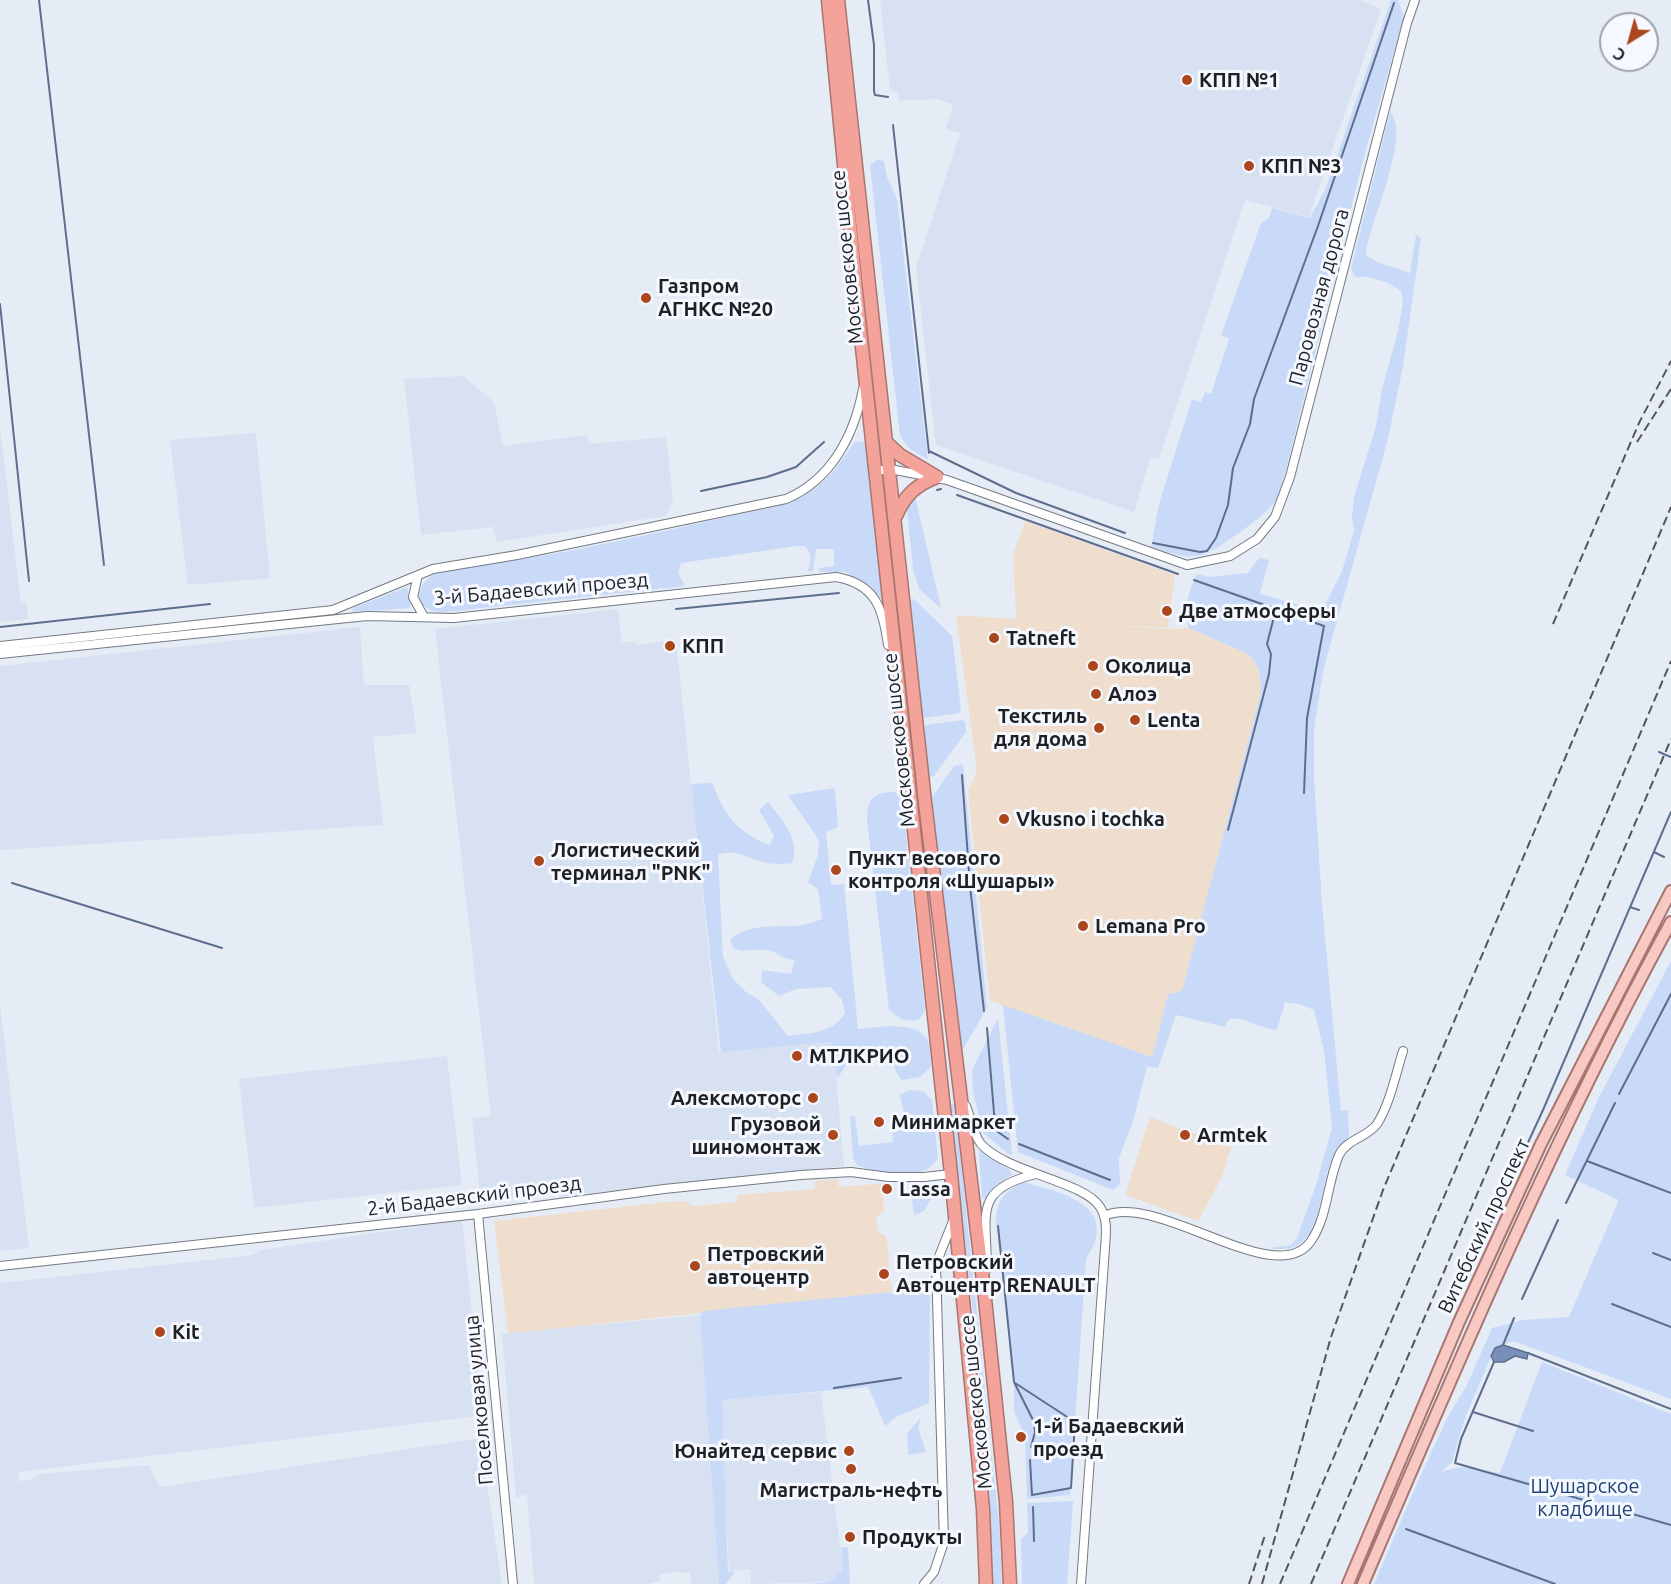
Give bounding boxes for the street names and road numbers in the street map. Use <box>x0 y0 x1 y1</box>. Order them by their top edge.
street label: Московское шоссе <box>826 169 868 345</box>
street label: Паровозная дорога <box>1284 206 1354 388</box>
street label: 3-й Бадаевский проезд <box>433 568 649 610</box>
street label: Московское шоссе <box>878 652 920 828</box>
street label: Витебский проспект <box>1433 1135 1535 1317</box>
street label: 2-й Бадаевский проезд <box>366 1171 582 1221</box>
street label: Поселковая улица <box>460 1314 498 1486</box>
street label: Московское шоссе <box>955 1314 997 1490</box>

